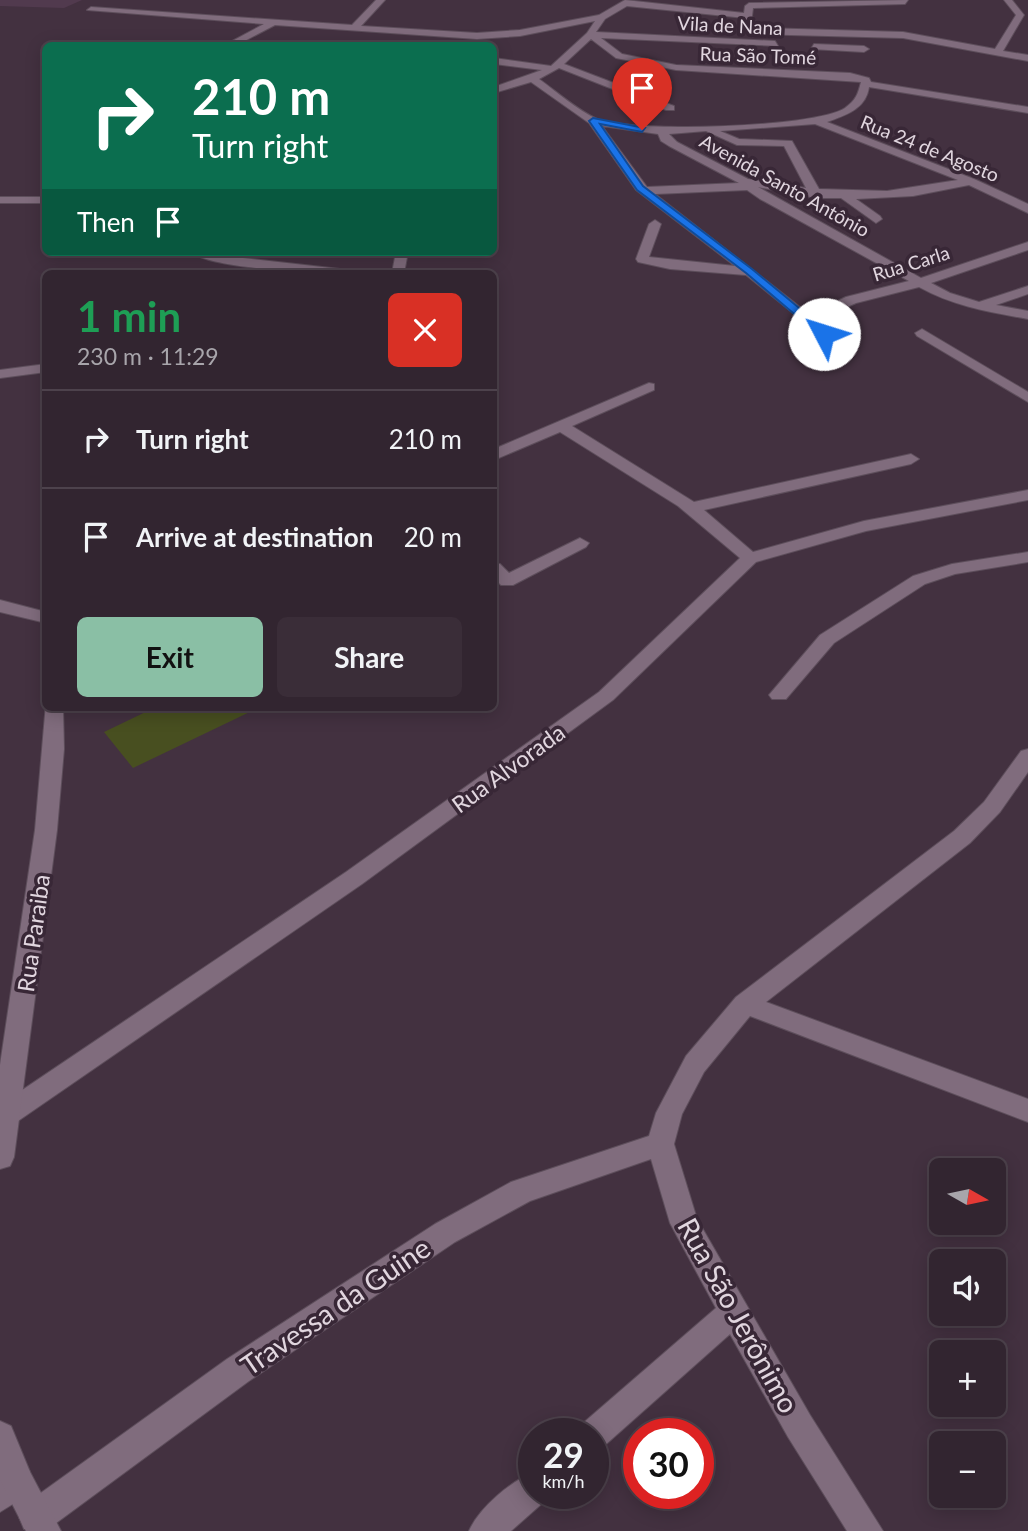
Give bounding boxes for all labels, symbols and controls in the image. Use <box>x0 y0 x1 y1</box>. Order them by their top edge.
street label: Vila de Nana <box>677 11 783 39</box>
street label: Rua São Tomé <box>699 41 817 69</box>
pin <box>612 58 672 130</box>
text: 210 m <box>192 67 330 125</box>
icon: arrive <box>623 69 661 107</box>
icon: right <box>77 70 168 161</box>
street label: Rua 24 de Agosto <box>857 110 1003 186</box>
text: Turn right <box>192 126 328 165</box>
street label: Avenida Santo Antônio <box>696 129 874 241</box>
icon: arrive <box>149 203 187 241</box>
text: Then <box>77 206 135 238</box>
street label: Rua Carla <box>870 240 952 286</box>
text: 1 min <box>77 291 181 341</box>
button: close <box>388 293 462 367</box>
position arrow <box>787 297 861 371</box>
text: 230 m · 11:29 <box>77 342 219 370</box>
icon: right <box>77 420 115 458</box>
text: Turn right <box>136 423 249 455</box>
text: 210 m <box>389 423 462 455</box>
icon: arrive <box>77 518 115 556</box>
text: Arrive at destination <box>136 521 373 553</box>
text: 20 m <box>404 521 462 553</box>
button: Exit <box>77 617 263 697</box>
button: Share <box>277 617 462 697</box>
street label: Rua Alvorada <box>446 718 570 818</box>
street label: Rua Paraiba <box>11 872 55 994</box>
north arrow <box>929 1158 1006 1236</box>
map controls <box>929 1158 1006 1508</box>
street label: Rua São Jerônimo <box>671 1212 807 1418</box>
street label: Travessa da Guine <box>234 1230 436 1382</box>
button: sound <box>929 1249 1006 1326</box>
button: + <box>929 1340 1006 1417</box>
speed limit sign: 30 <box>623 1418 714 1509</box>
button: − <box>929 1431 1006 1508</box>
text: 29 <box>543 1433 584 1475</box>
text: km/h <box>542 1470 585 1492</box>

